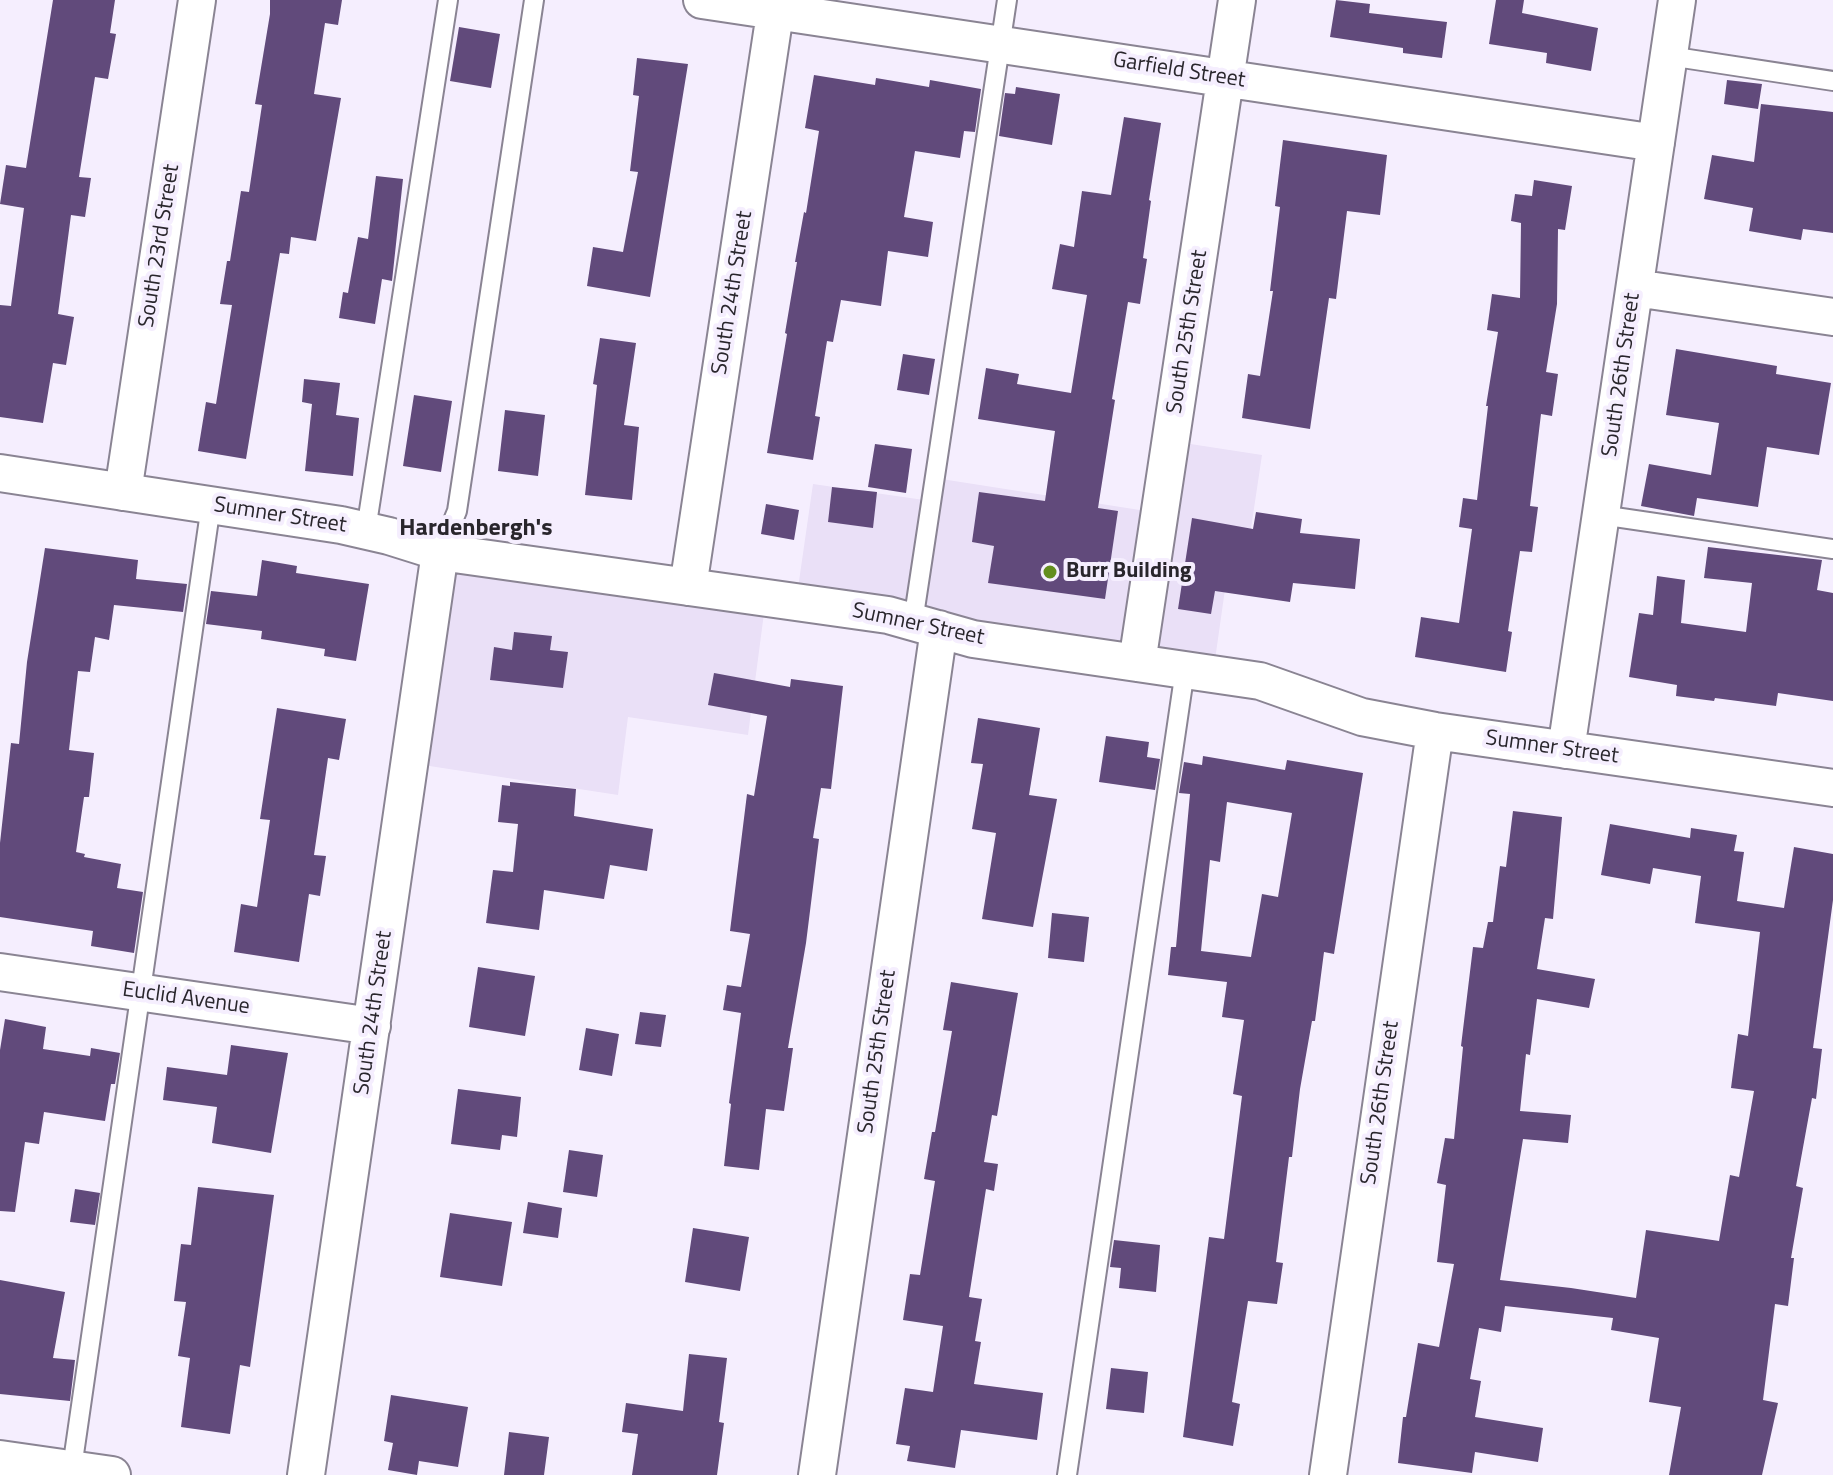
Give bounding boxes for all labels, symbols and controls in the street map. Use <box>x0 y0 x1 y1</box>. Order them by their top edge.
street label: Garfield Street <box>1111 48 1247 94</box>
street label: South 23rd Street <box>134 163 186 329</box>
street label: South 24th Street <box>707 209 759 377</box>
street label: South 25th Street <box>1162 248 1214 416</box>
street label: South 26th Street <box>1597 291 1647 459</box>
street label: Sumner Street <box>212 492 348 540</box>
district label: Hardenbergh's <box>399 515 553 543</box>
place label: Burr Building <box>1066 559 1192 585</box>
marker: Burr Building <box>1041 563 1059 581</box>
street label: Sumner Street <box>850 598 986 652</box>
street label: Sumner Street <box>1484 726 1620 770</box>
street label: South 24th Street <box>349 929 399 1097</box>
street label: South 25th Street <box>853 968 903 1136</box>
street label: Euclid Avenue <box>121 977 251 1021</box>
street label: South 26th Street <box>1356 1019 1406 1187</box>

